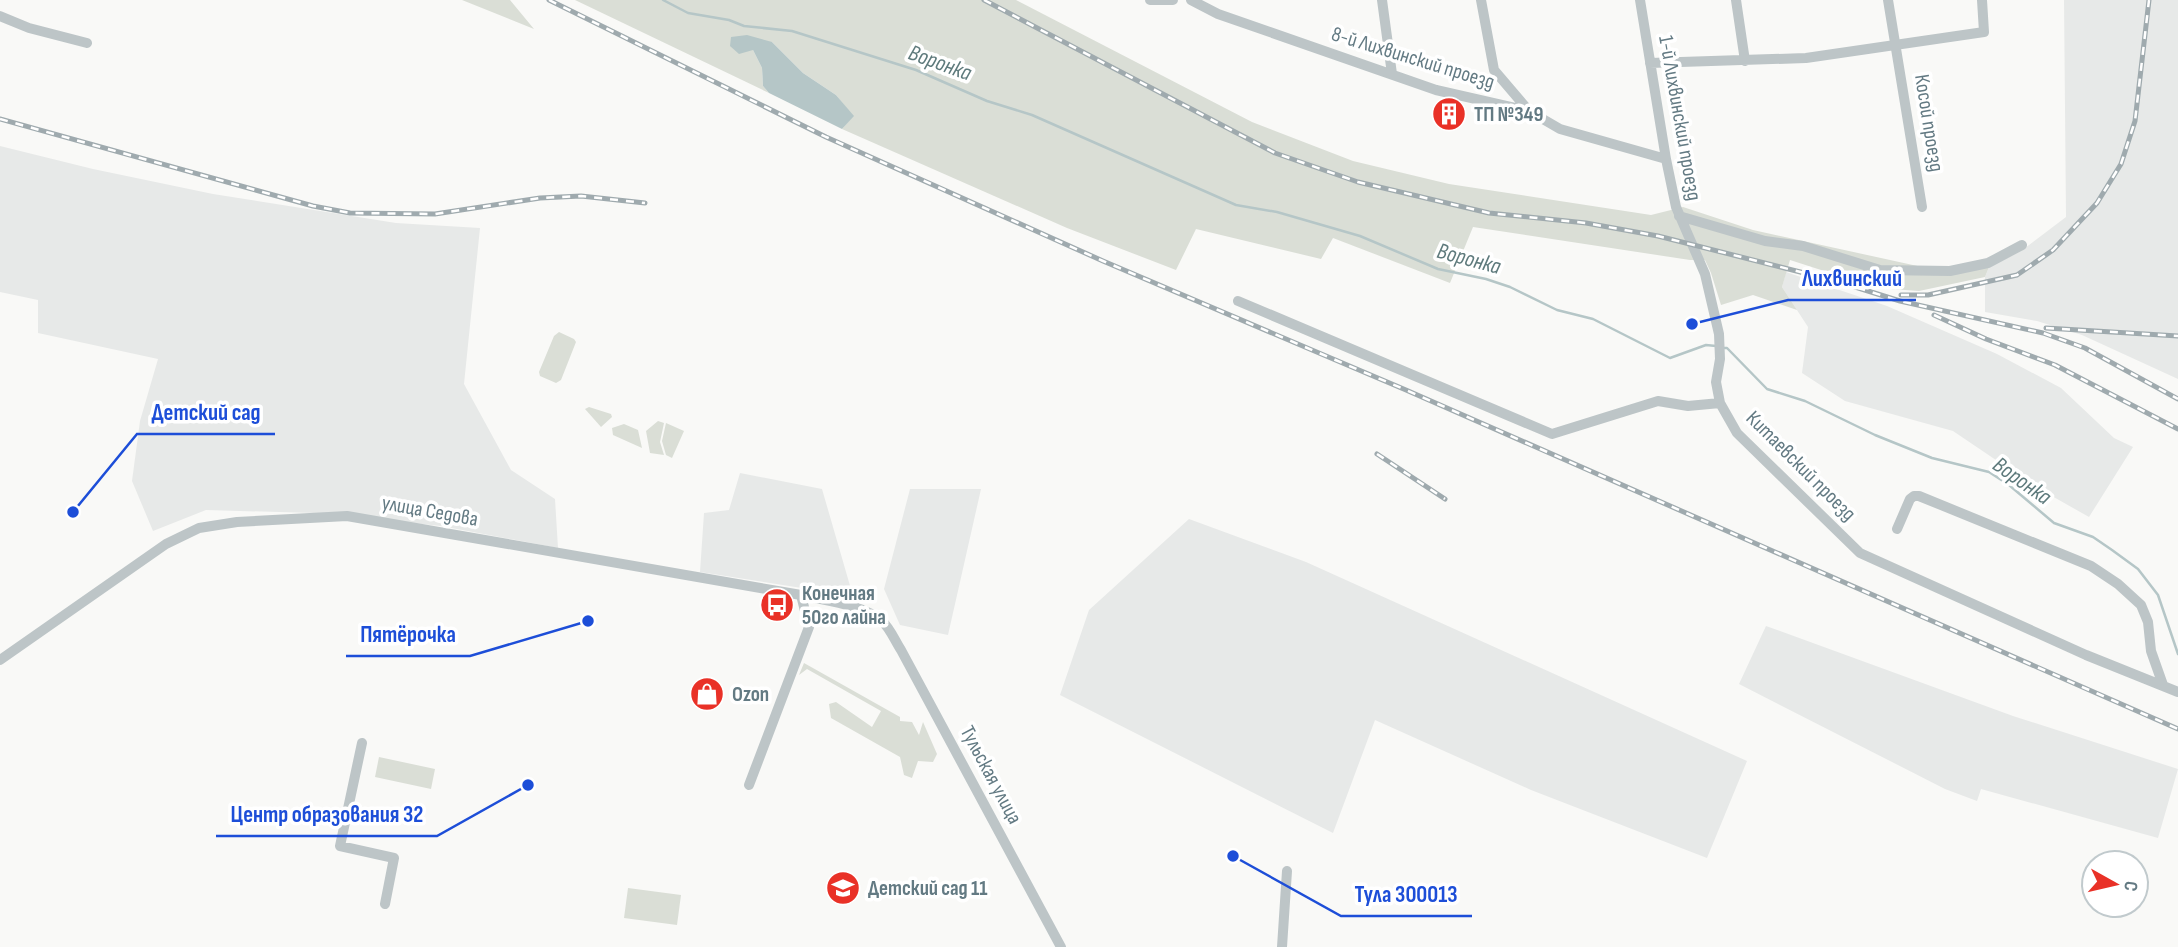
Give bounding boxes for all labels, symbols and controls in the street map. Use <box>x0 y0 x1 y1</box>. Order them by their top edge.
street label: 8-й Лихвинский проезд <box>1328 21 1498 95</box>
street label: 1-й Лихвинский проезд <box>1653 33 1707 203</box>
water label: Воронка <box>905 39 976 88</box>
street label: Косой проезд <box>1909 73 1949 173</box>
building icon: ТП №349 <box>1430 95 1468 133</box>
place label: ТП №349 <box>1474 102 1543 127</box>
water label: Воронка <box>1434 237 1505 281</box>
callout: Лихвинский <box>1788 256 1916 300</box>
text: Лихвинский <box>1801 265 1902 293</box>
callout: Детский сад <box>137 390 275 434</box>
text: Детский сад <box>151 399 261 427</box>
street label: Китаевский проезд <box>1741 406 1861 526</box>
water label: Воронка <box>1987 451 2057 512</box>
street label: улица Седова <box>380 490 480 532</box>
place label: Конечная 50го лайна <box>802 581 886 630</box>
bus stop icon: Конечная 50го лайна <box>758 586 796 624</box>
callout: Пятёрочка <box>346 612 470 656</box>
text: Пятёрочка <box>360 621 456 649</box>
shop icon: Ozon <box>688 675 726 713</box>
place label: Ozon <box>732 682 769 707</box>
street label: Тульская улица <box>955 722 1027 828</box>
callout: Центр образования 32 <box>216 792 437 836</box>
text: Центр образования 32 <box>231 801 423 829</box>
north arrow <box>2080 849 2150 919</box>
school or university icon: Детский сад 11 <box>824 869 862 907</box>
callout: Тула 300013 <box>1341 872 1472 916</box>
place label: Детский сад 11 <box>868 876 987 901</box>
text: С <box>2118 880 2142 893</box>
text: Тула 300013 <box>1354 881 1458 909</box>

